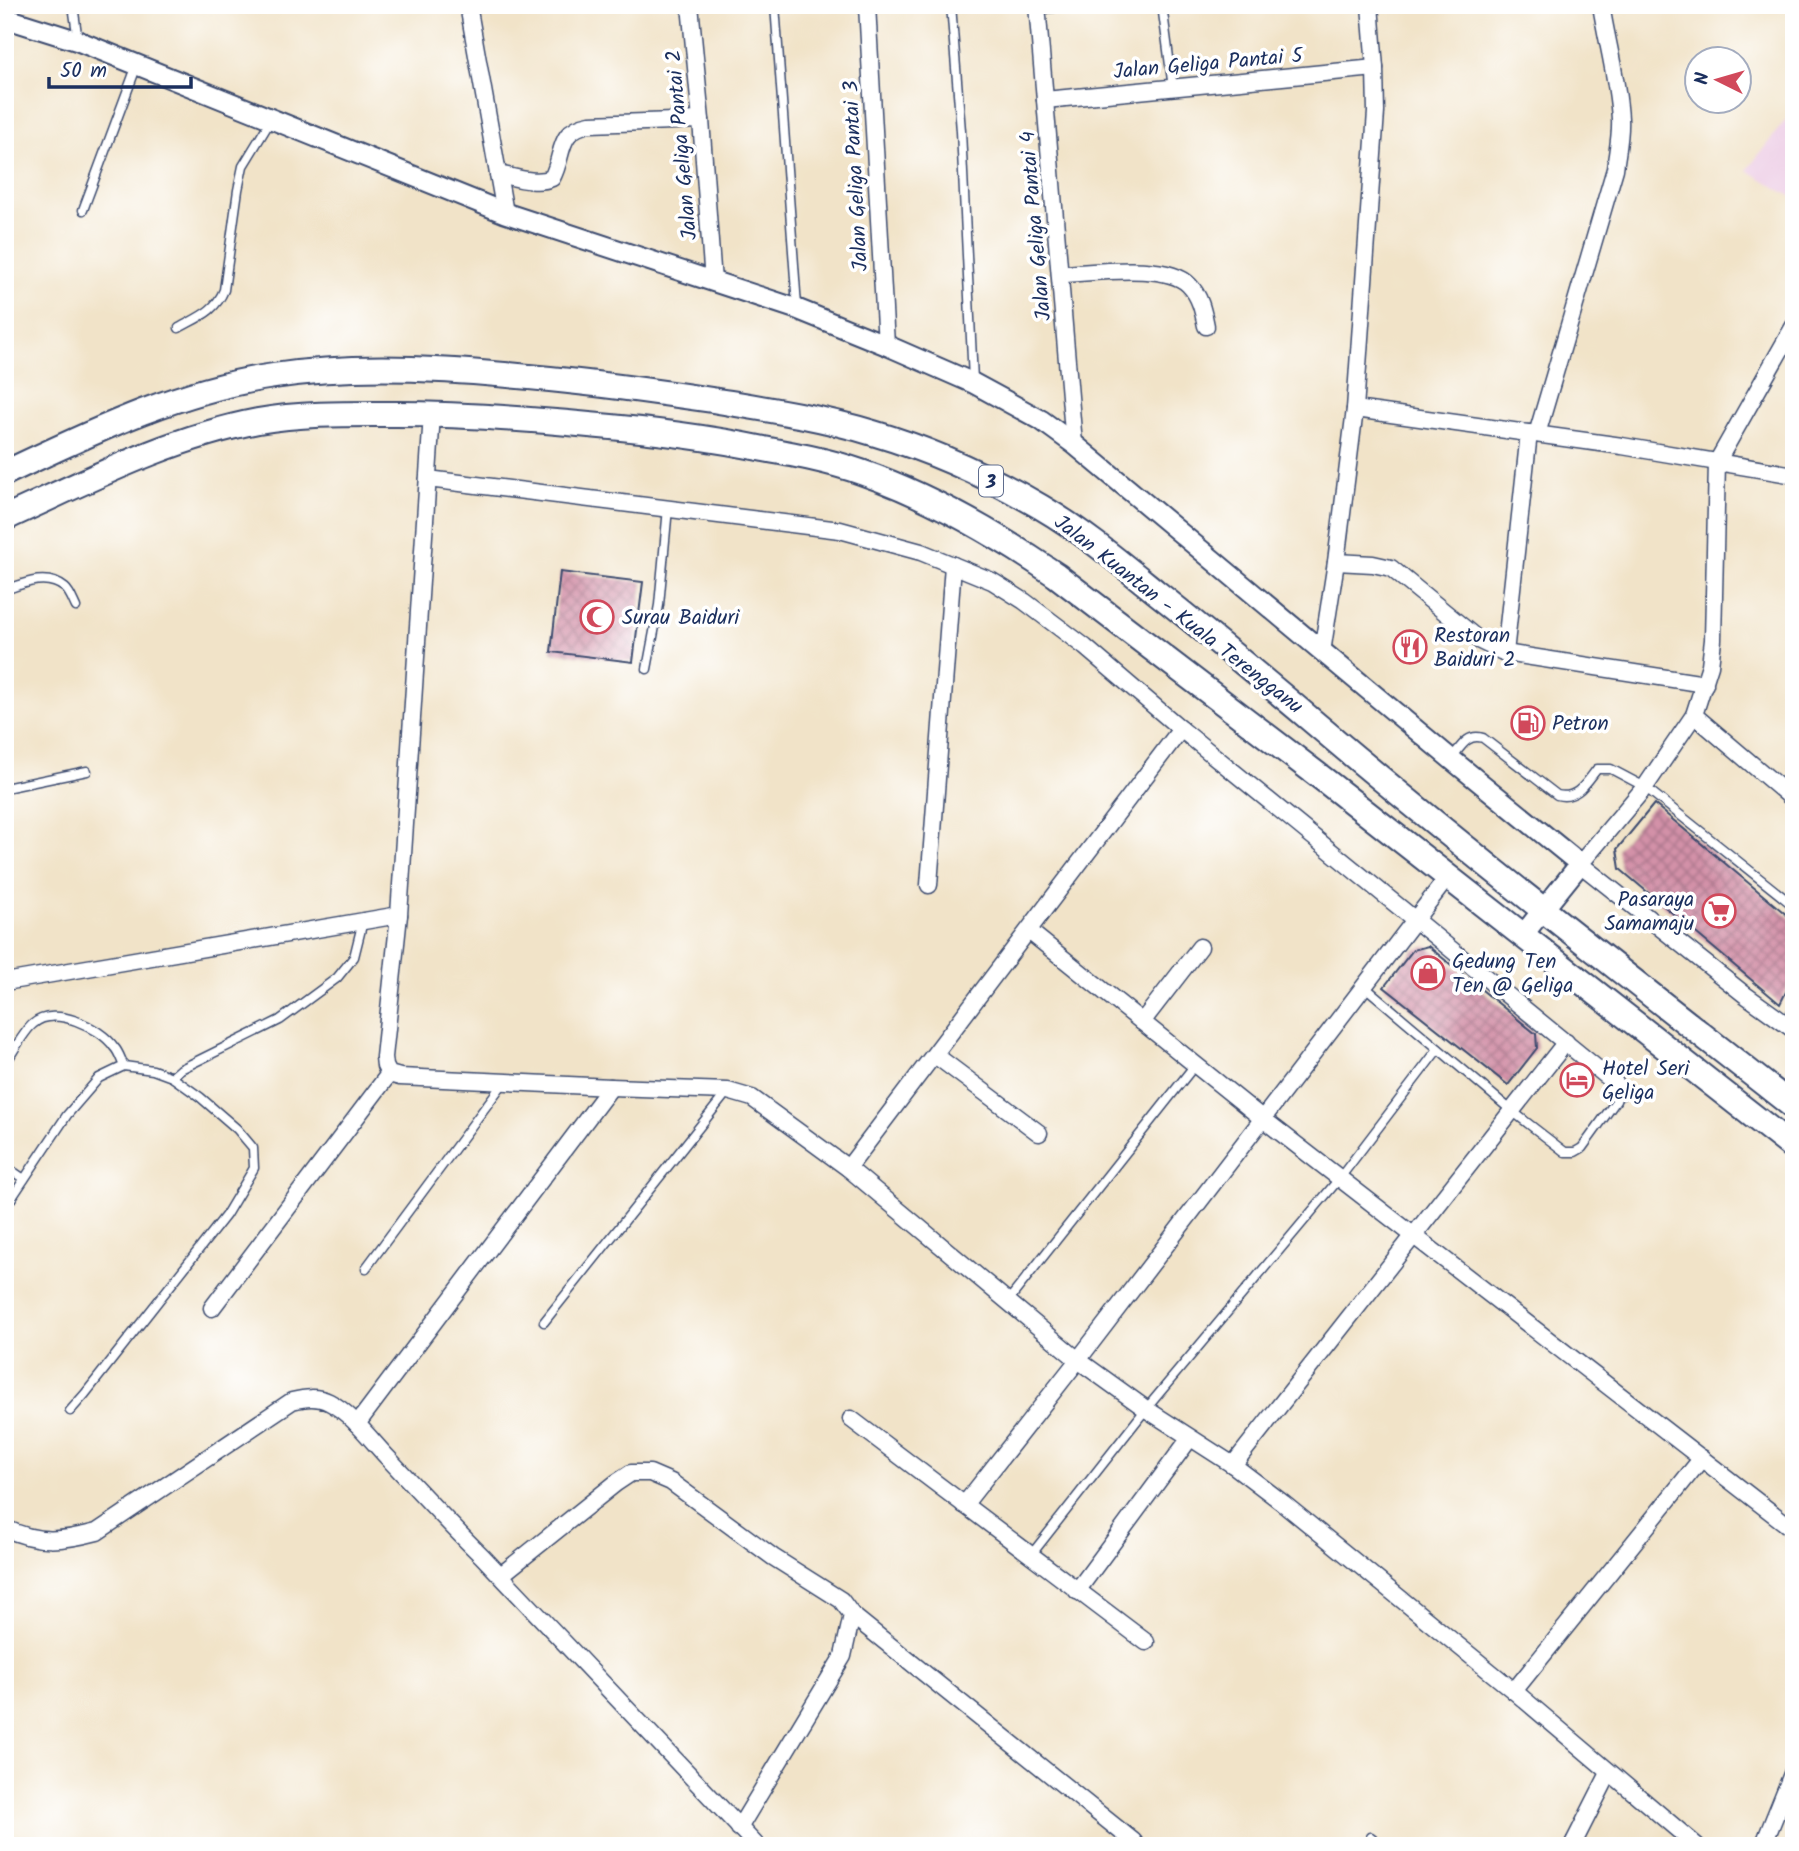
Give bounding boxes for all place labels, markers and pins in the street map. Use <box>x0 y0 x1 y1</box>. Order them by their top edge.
mosque icon: Surau Baiduri <box>578 598 616 636</box>
place label: Surau Baiduri <box>622 602 740 635</box>
place label: Restoran Baiduri 2 <box>1434 620 1515 677</box>
restaurant icon: Restoran Baiduri 2 <box>1391 628 1429 666</box>
fuel station icon: Petron <box>1509 704 1547 742</box>
place label: Petron <box>1552 708 1609 741</box>
place label: Pasaraya Samamaju <box>1604 884 1694 941</box>
supermarket icon: Pasaraya Samamaju <box>1700 892 1738 930</box>
place label: Gedung Ten Ten @ Geliga <box>1452 946 1573 1003</box>
shop icon: Gedung Ten Ten @ Geliga <box>1409 954 1447 992</box>
place label: Hotel Seri Geliga <box>1602 1053 1690 1110</box>
hotel icon: Hotel Seri Geliga <box>1558 1061 1596 1099</box>

